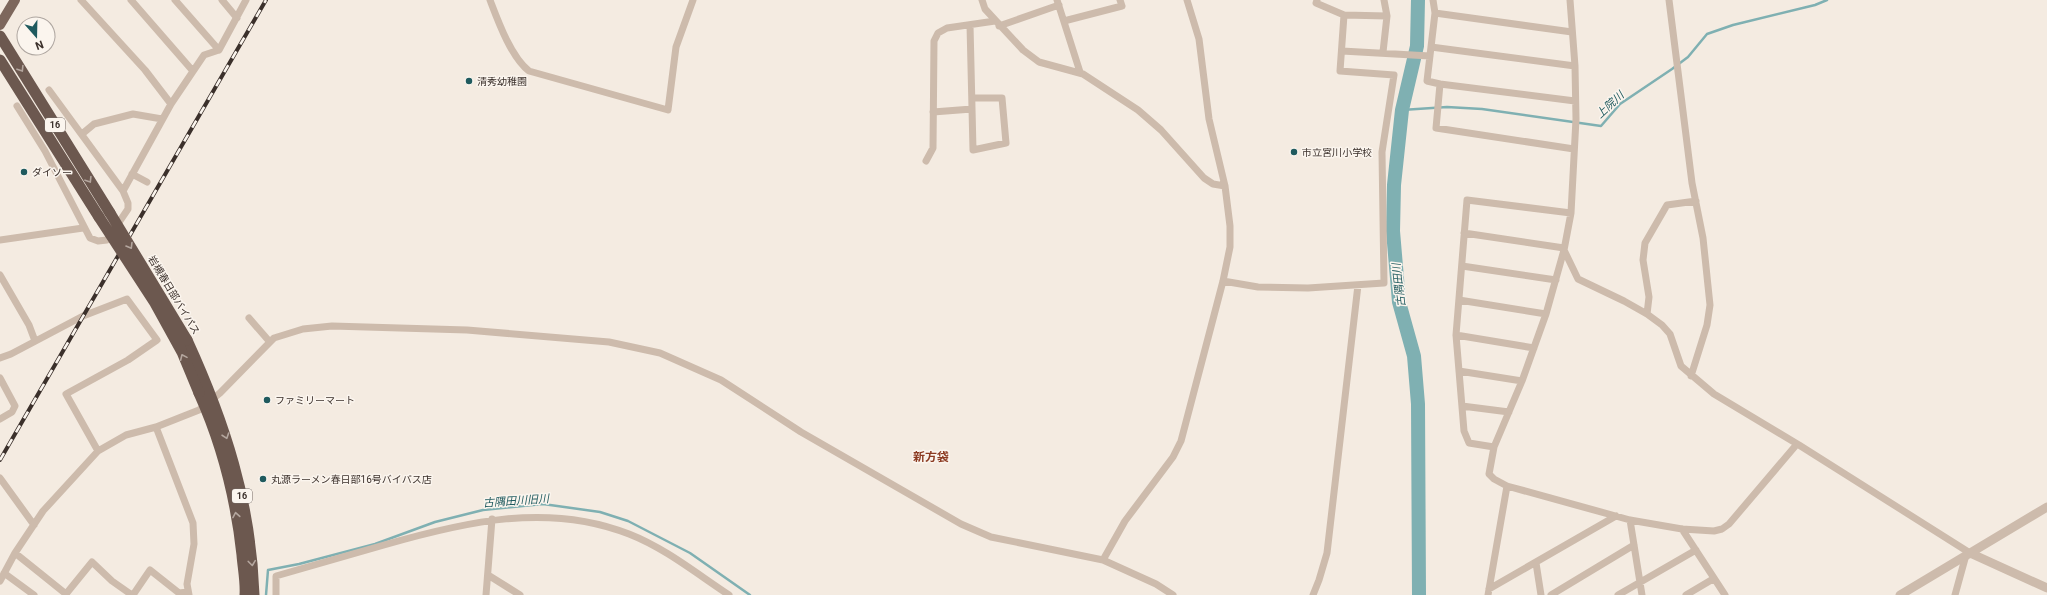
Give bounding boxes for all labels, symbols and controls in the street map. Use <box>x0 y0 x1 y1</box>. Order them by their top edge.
north arrow <box>16 16 56 56</box>
text: N <box>33 37 45 52</box>
one-way arrow <box>16 65 23 72</box>
marker: 清秀幼稚園 <box>464 76 474 86</box>
place label: 清秀幼稚園 <box>477 76 527 87</box>
water label: 上院川 <box>1593 88 1627 121</box>
road number: 16 <box>45 118 65 132</box>
marker: 市立宮川小学校 <box>1289 147 1299 157</box>
place label: 市立宮川小学校 <box>1302 147 1372 158</box>
marker: ダイソー <box>19 167 29 177</box>
place label: ダイソー <box>32 167 72 178</box>
one-way arrow <box>85 176 92 183</box>
one-way arrow <box>126 242 133 249</box>
street label: 岩槻春日部バイパス <box>146 254 202 336</box>
water label: 古隅田川 <box>1390 261 1408 308</box>
one-way arrow <box>180 353 188 360</box>
marker: ファミリーマート <box>262 395 272 405</box>
place label: ファミリーマート <box>275 395 355 406</box>
one-way arrow <box>221 433 230 440</box>
district label: 新方袋 <box>913 450 949 464</box>
marker: 丸源ラーメン春日部16号バイパス店 <box>258 474 268 484</box>
place label: 丸源ラーメン春日部16号バイパス店 <box>271 474 432 485</box>
road number: 16 <box>232 489 252 503</box>
water label: 古隅田川旧川 <box>483 492 550 510</box>
one-way arrow <box>232 512 241 518</box>
one-way arrow <box>247 560 256 567</box>

